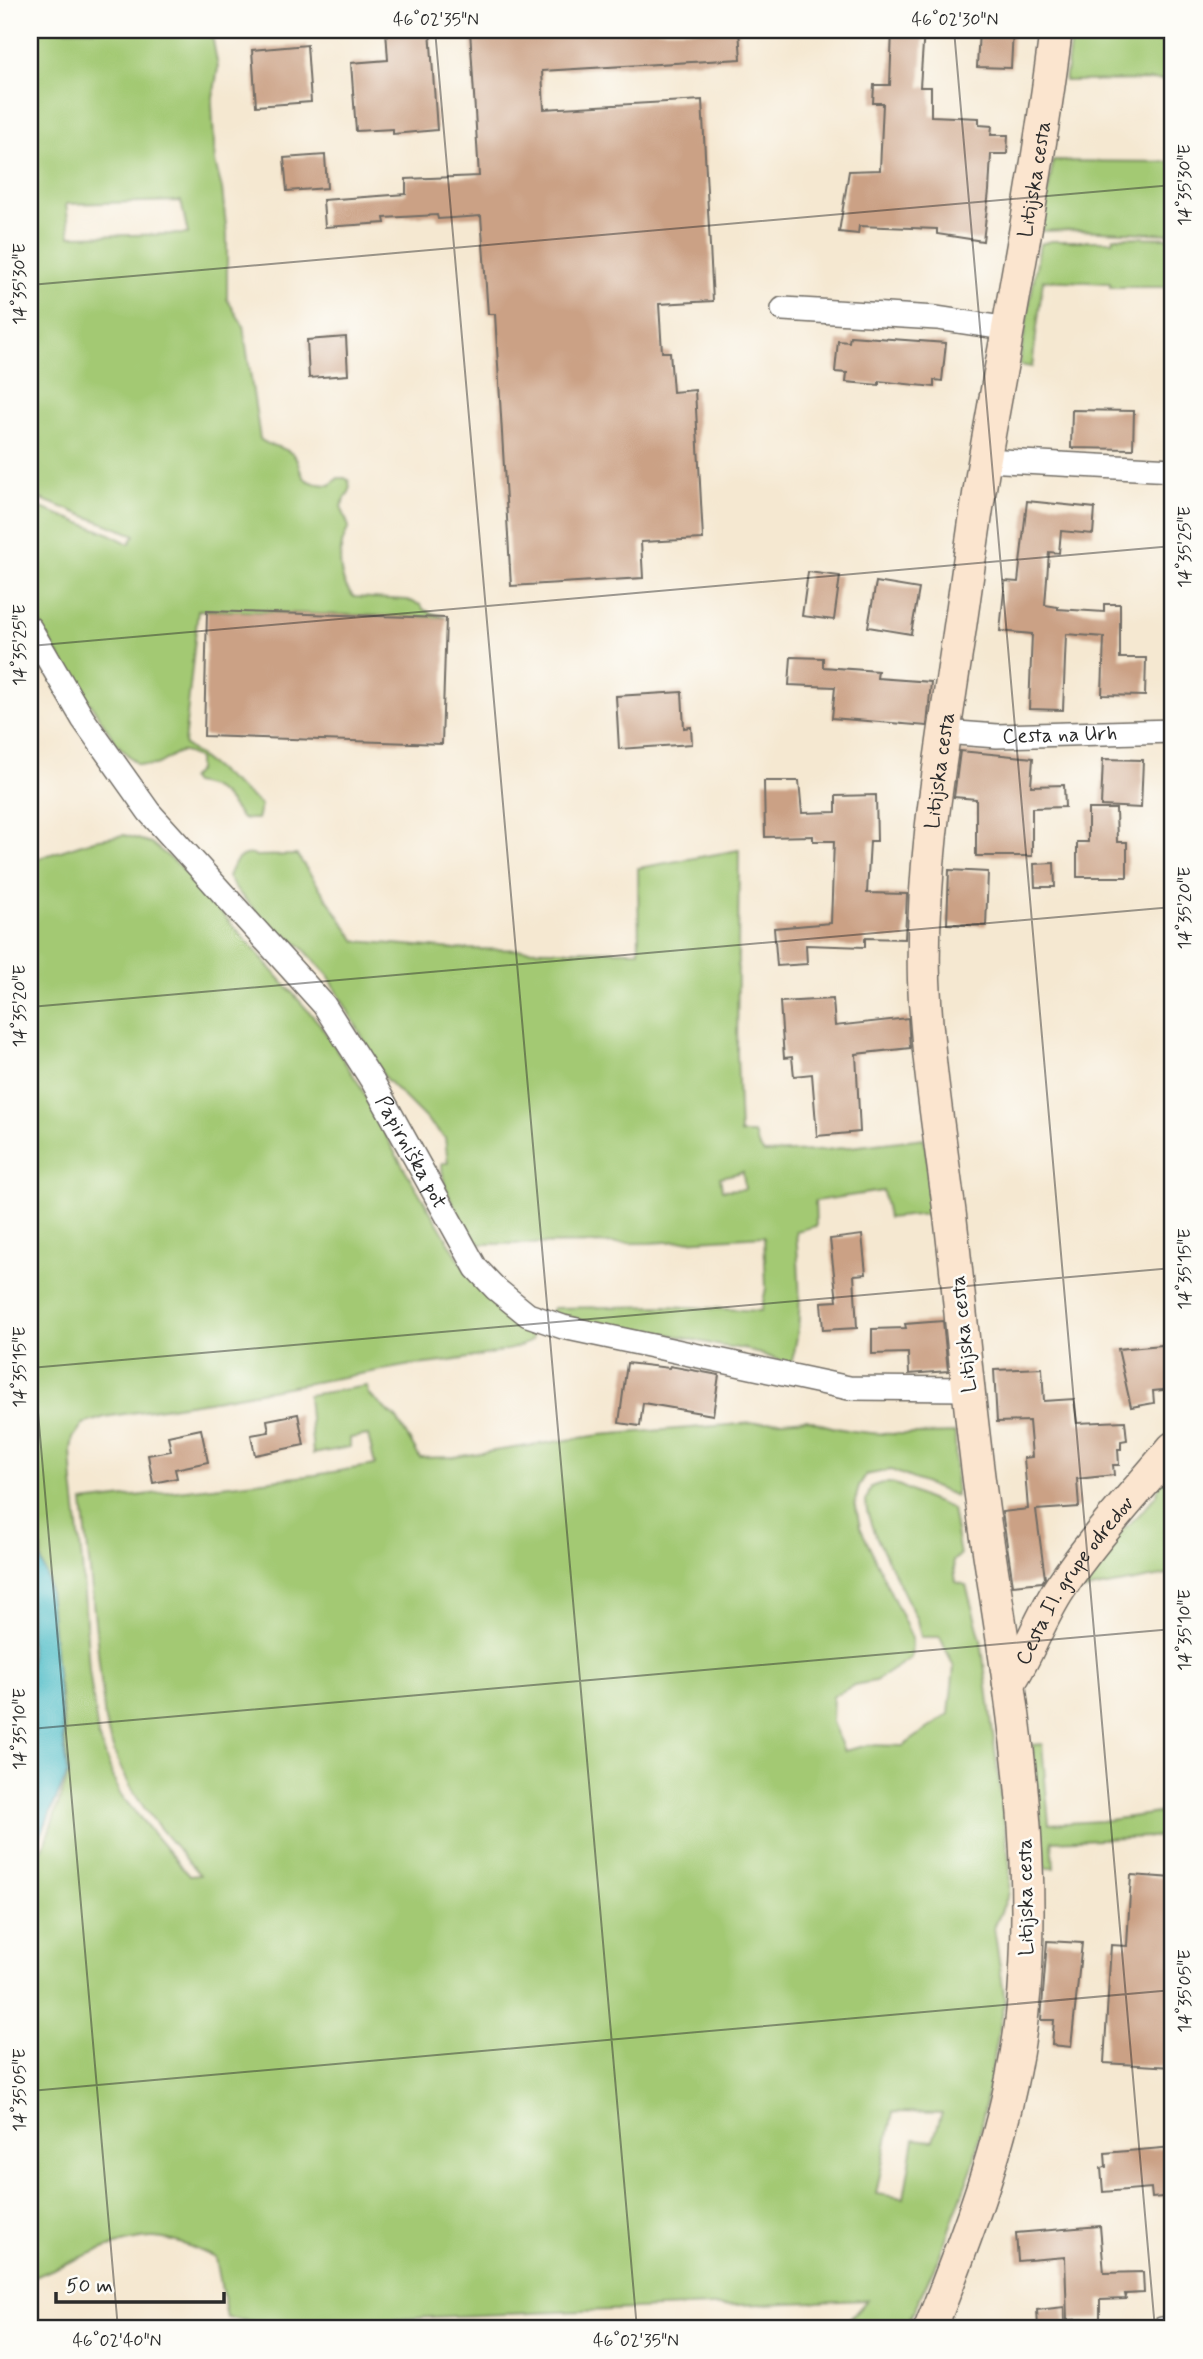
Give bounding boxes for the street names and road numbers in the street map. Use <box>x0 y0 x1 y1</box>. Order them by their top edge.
street label: Litijska cesta <box>1011 119 1058 240</box>
street label: Litijska cesta <box>919 710 962 830</box>
street label: Cesta na Urh <box>1002 720 1118 751</box>
street label: Papirniška pot <box>368 1091 453 1214</box>
street label: Litijska cesta <box>944 1274 984 1394</box>
street label: Cesta II. grupe odredov <box>1009 1490 1141 1670</box>
street label: Litijska cesta <box>1011 1838 1041 1956</box>

